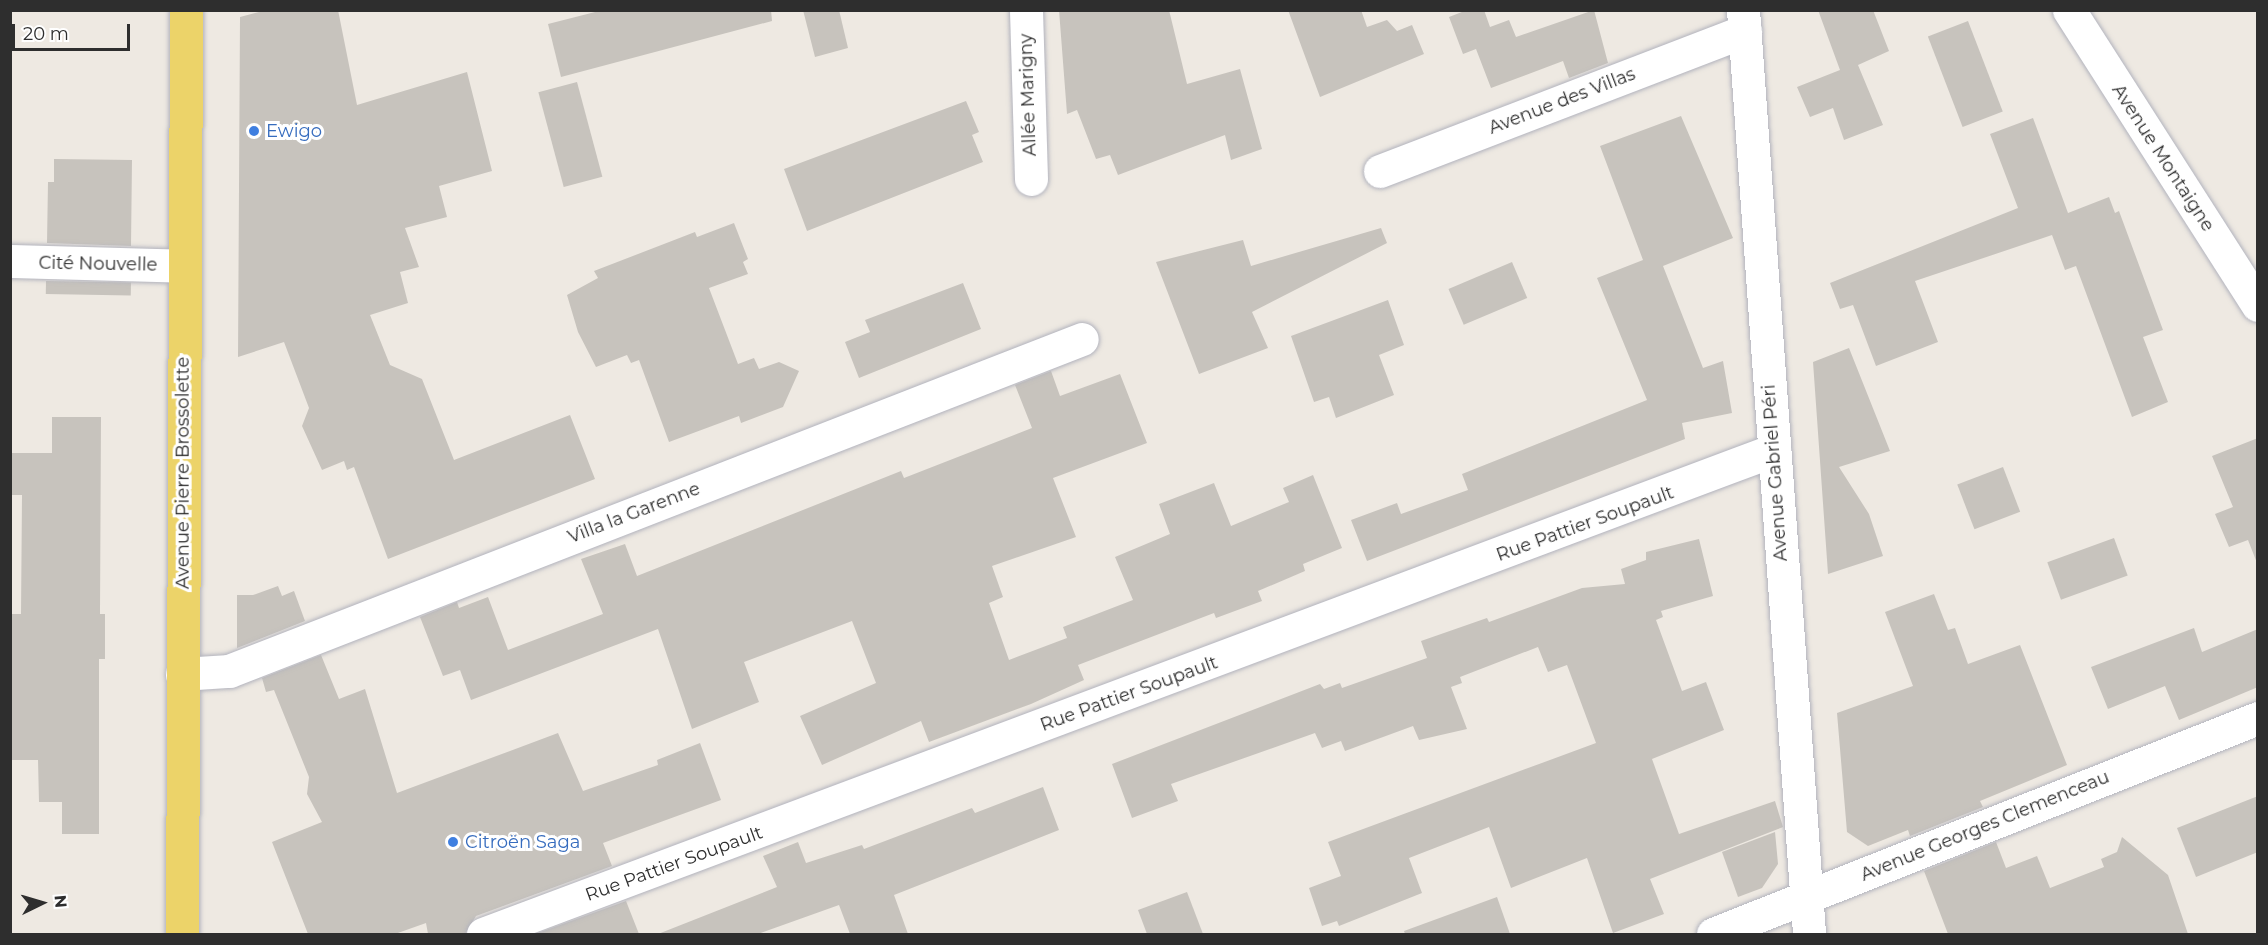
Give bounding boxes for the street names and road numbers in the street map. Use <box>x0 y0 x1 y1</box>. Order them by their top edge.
street label: Allée Marigny <box>1015 33 1041 157</box>
street label: Avenue des Villas <box>1486 63 1638 139</box>
street label: Avenue Montaigne <box>2107 80 2219 236</box>
street label: Cité Nouvelle <box>38 252 158 276</box>
street label: Avenue Pierre Brossolette <box>172 357 194 589</box>
street label: Avenue Gabriel Péri <box>1758 384 1792 562</box>
street label: Villa la Garenne <box>565 478 703 548</box>
street label: Rue Pattier Soupault <box>1493 482 1677 566</box>
street label: Rue Pattier Soupault <box>1037 652 1221 736</box>
street label: Avenue Georges Clemenceau <box>1857 766 2113 886</box>
street label: Rue Pattier Soupault <box>582 822 766 906</box>

